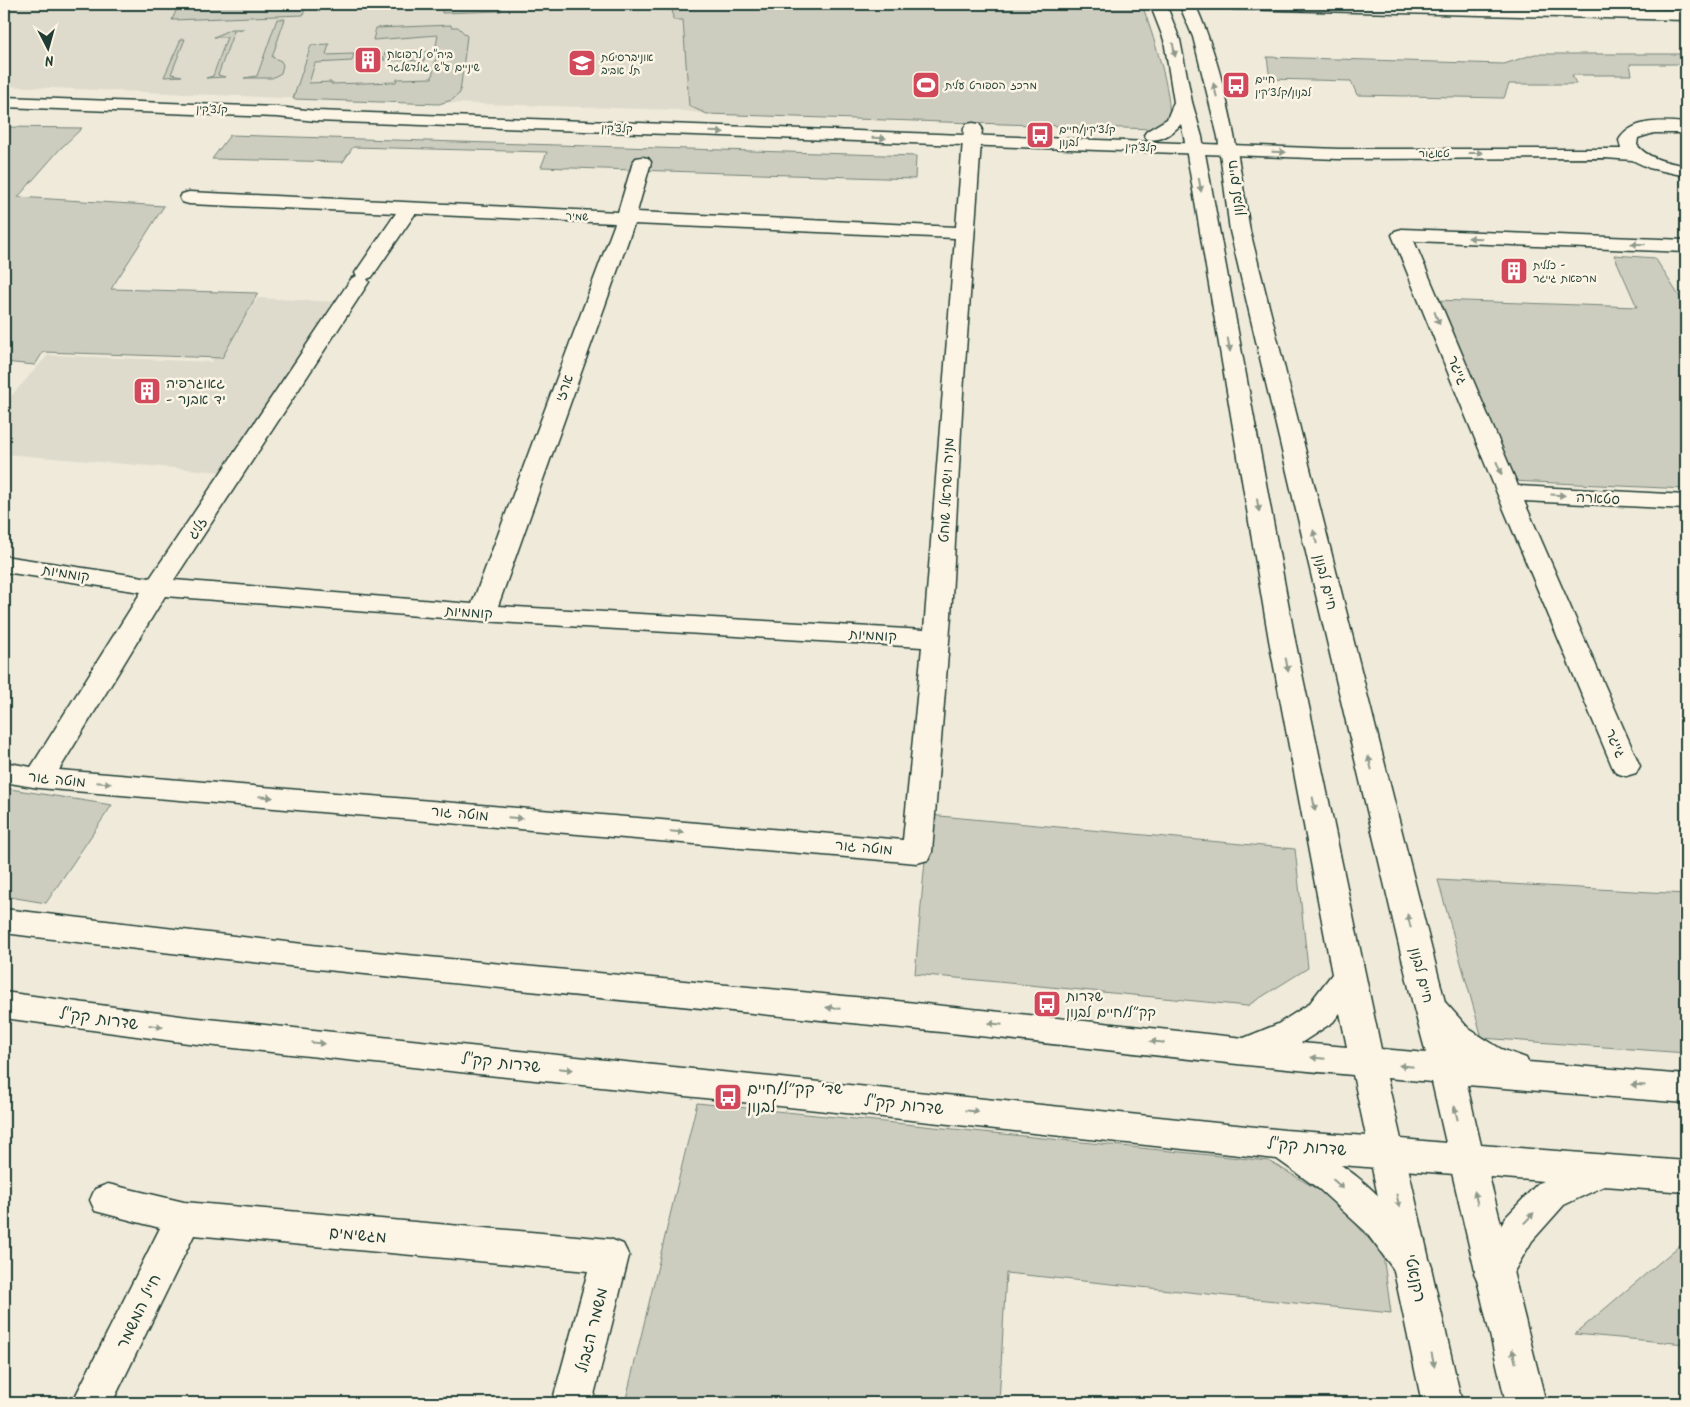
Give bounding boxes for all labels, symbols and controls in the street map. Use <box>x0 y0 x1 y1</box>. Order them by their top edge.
north arrow <box>22 22 72 72</box>
one-way arrow <box>1170 42 1178 58</box>
building icon: ביה"ס לרפואת שיניים ע"ש גולדשלגר <box>353 45 383 75</box>
place label: ביה"ס לרפואת שיניים ע"ש גולדשלגר <box>387 46 480 77</box>
school or university icon: אוניברסיטת תל אביב <box>567 48 597 78</box>
text: N <box>44 49 55 71</box>
place label: אוניברסיטת תל אביב <box>600 49 653 80</box>
sports icon: מרכז הספורט עלית <box>911 70 941 100</box>
bus stop icon: חיים לבנון/קלצ׳קין <box>1221 70 1251 100</box>
place label: חיים לבנון/קלצ׳קין <box>1255 71 1311 102</box>
place label: מרכז הספורט עלית <box>944 77 1037 95</box>
one-way arrow <box>1211 83 1219 98</box>
street label: קלצ'קין <box>196 100 228 120</box>
street label: קלצ'קין <box>601 119 633 139</box>
bus stop icon: קלצ׳קין/חיים לבנון <box>1025 120 1055 150</box>
place label: קלצ׳קין/חיים לבנון <box>1059 121 1116 152</box>
one-way arrow <box>709 129 725 137</box>
one-way arrow <box>871 134 887 142</box>
street label: קלצ'קין <box>1125 138 1157 158</box>
street label: טאגור <box>1419 145 1450 163</box>
one-way arrow <box>1271 148 1287 156</box>
one-way arrow <box>1469 149 1485 157</box>
street label: חיים לבנון <box>1222 158 1250 217</box>
one-way arrow <box>1197 177 1205 193</box>
street label: שמיר <box>565 207 590 227</box>
one-way arrow <box>1467 234 1483 242</box>
one-way arrow <box>1629 240 1645 248</box>
building icon: כללית - מרפאת גייגר <box>1499 256 1529 286</box>
place label: כללית - מרפאת גייגר <box>1532 257 1597 288</box>
one-way arrow <box>1433 311 1441 325</box>
one-way arrow <box>1226 337 1234 353</box>
street label: גייגר <box>1441 352 1473 389</box>
street label: ארזי <box>550 372 580 405</box>
place label: גאוגרפיה - יד אבנר <box>166 373 226 411</box>
building icon: גאוגרפיה - יד אבנר <box>132 376 162 406</box>
street label: מניה וישראל שוחט <box>933 437 961 543</box>
one-way arrow <box>1495 461 1503 475</box>
street label: סטארה <box>1575 487 1620 511</box>
one-way arrow <box>1550 492 1566 500</box>
one-way arrow <box>1254 497 1262 513</box>
street label: זליג <box>182 513 213 544</box>
one-way arrow <box>1311 530 1319 545</box>
street label: חיים לבנון <box>1308 552 1343 612</box>
street label: קוממיות <box>39 559 91 589</box>
street label: קוממיות <box>443 600 494 626</box>
street label: קוממיות <box>847 624 897 648</box>
one-way arrow <box>1283 657 1291 672</box>
street label: גייגר <box>1599 725 1631 762</box>
one-way arrow <box>1366 756 1374 771</box>
street label: מוטה גור <box>27 766 87 794</box>
one-way arrow <box>97 780 113 788</box>
one-way arrow <box>259 793 275 801</box>
one-way arrow <box>1311 796 1319 812</box>
street label: מוטה גור <box>430 801 490 827</box>
one-way arrow <box>508 814 524 822</box>
one-way arrow <box>670 828 686 836</box>
street label: מוטה גור <box>834 835 894 861</box>
one-way arrow <box>1405 914 1413 929</box>
street label: חיים לבנון <box>1404 945 1439 1005</box>
place label: שדרות קק״ל/חיים לבנון <box>1065 986 1156 1024</box>
bus stop icon: שדרות קק״ל/חיים לבנון <box>1032 989 1062 1019</box>
street label: שדרות קק"ל <box>57 1002 140 1037</box>
one-way arrow <box>825 1004 841 1012</box>
one-way arrow <box>987 1020 1003 1028</box>
one-way arrow <box>148 1022 164 1030</box>
one-way arrow <box>1148 1038 1164 1046</box>
one-way arrow <box>310 1040 326 1048</box>
street label: שדרות קק"ל <box>460 1047 542 1080</box>
one-way arrow <box>1310 1053 1326 1061</box>
one-way arrow <box>1398 1062 1414 1070</box>
one-way arrow <box>559 1065 575 1073</box>
place label: שד׳ קק״ל/חיים לבנון <box>747 1077 843 1120</box>
one-way arrow <box>1629 1081 1645 1089</box>
bus stop icon: שד׳ קק״ל/חיים לבנון <box>713 1082 743 1112</box>
street label: שדרות קק"ל <box>863 1089 945 1122</box>
one-way arrow <box>1452 1105 1460 1120</box>
one-way arrow <box>964 1108 980 1116</box>
street label: שדרות קק"ל <box>1266 1132 1348 1163</box>
one-way arrow <box>1332 1178 1344 1190</box>
one-way arrow <box>1471 1190 1479 1206</box>
one-way arrow <box>1394 1194 1402 1209</box>
one-way arrow <box>1523 1212 1535 1224</box>
street label: מגשימים <box>328 1221 388 1250</box>
street label: רקנאטי <box>1397 1252 1432 1305</box>
street label: חייל המשמר <box>110 1270 168 1353</box>
street label: משמר הגבול <box>570 1285 615 1376</box>
one-way arrow <box>1509 1348 1517 1363</box>
one-way arrow <box>1429 1352 1437 1367</box>

